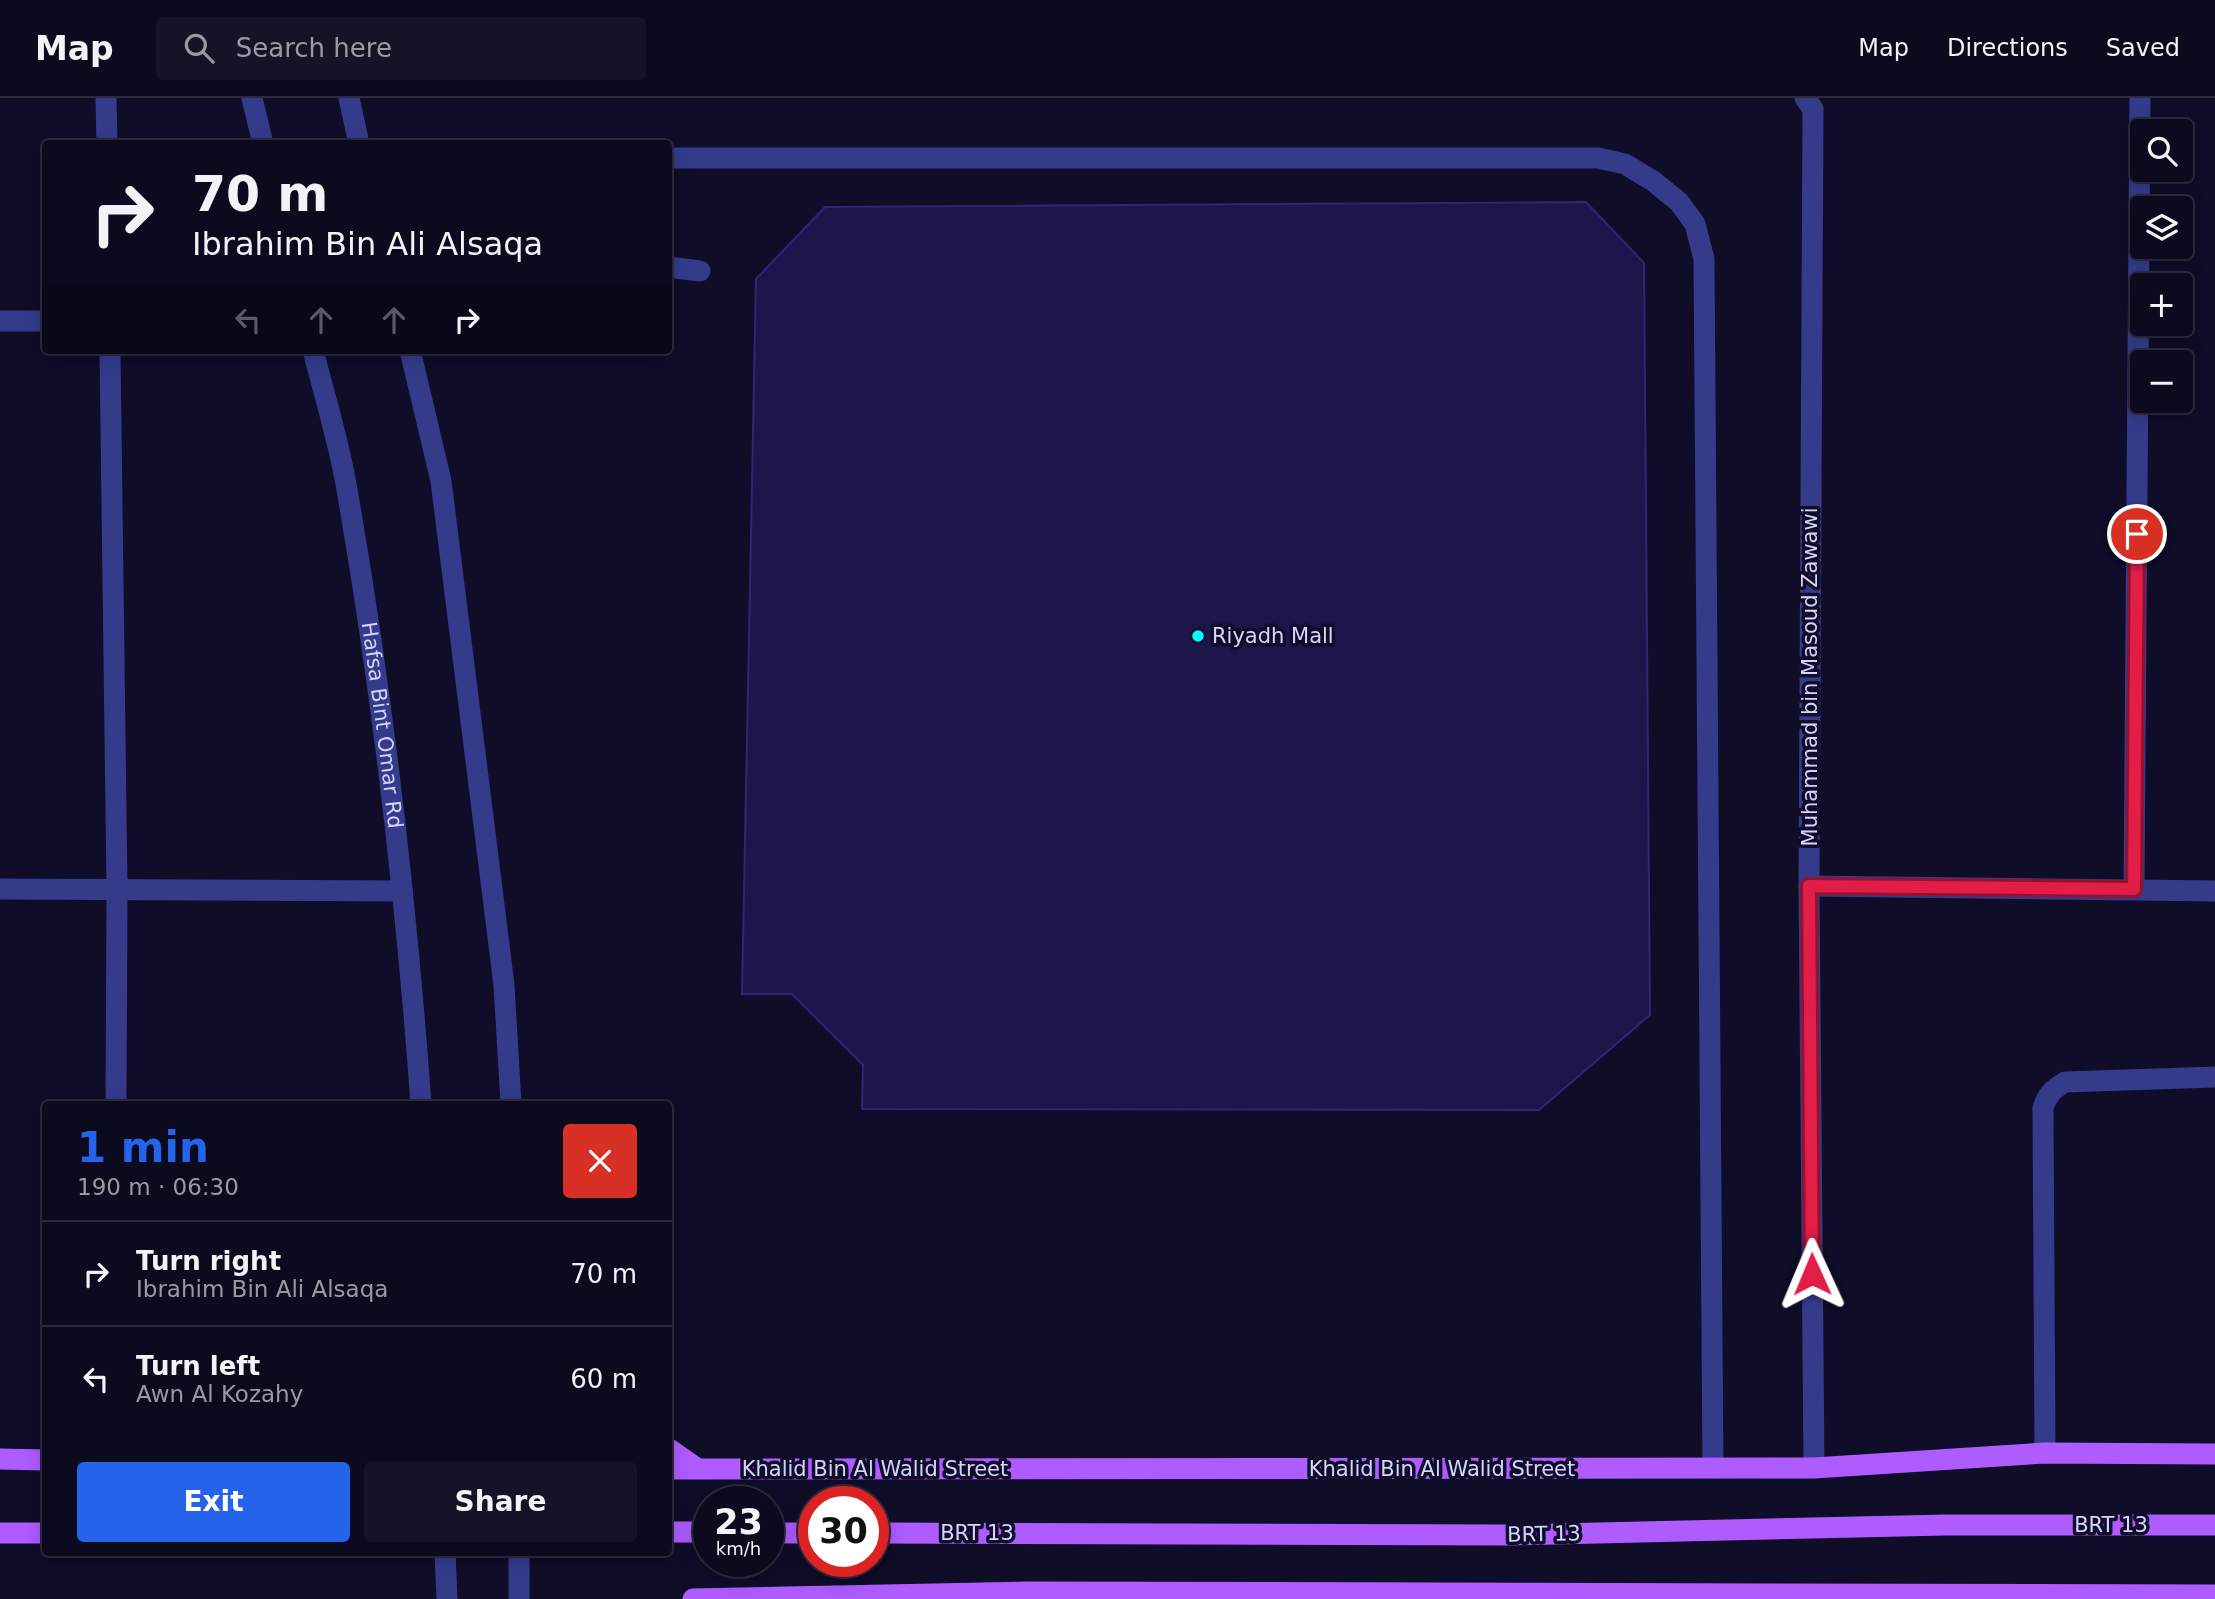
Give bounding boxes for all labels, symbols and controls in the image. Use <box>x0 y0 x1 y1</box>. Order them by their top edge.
search box <box>156 17 646 80</box>
text: Map <box>35 29 114 68</box>
icon: search <box>180 29 218 67</box>
text: Search here <box>236 33 392 63</box>
text: Map <box>1858 34 1909 62</box>
text: Directions <box>1947 34 2068 62</box>
text: Saved <box>2106 34 2180 62</box>
map controls <box>2130 119 2193 413</box>
button: search <box>2130 119 2193 182</box>
text: 70 m <box>192 166 328 223</box>
icon: right <box>77 168 168 259</box>
button: layers <box>2130 196 2193 259</box>
text: Ibrahim Bin Ali Alsaqa <box>192 225 543 263</box>
button: + <box>2130 273 2193 336</box>
icon: left <box>229 301 267 339</box>
icon: ahead <box>302 301 340 339</box>
icon: ahead <box>375 301 413 339</box>
icon: right <box>448 301 486 339</box>
button: − <box>2130 350 2193 413</box>
pin <box>2107 504 2167 564</box>
street label: Muhammad bin Masoud Zawawi <box>1798 508 1822 846</box>
icon: arrive <box>2118 515 2156 553</box>
street label: Hafsa Bint Omar Rd <box>357 620 407 830</box>
place label: Riyadh Mall <box>1212 624 1334 648</box>
marker: Riyadh Mall <box>1190 628 1206 644</box>
text: 1 min <box>77 1123 209 1172</box>
button: close <box>563 1124 637 1198</box>
text: 190 m · 06:30 <box>77 1174 239 1200</box>
position arrow <box>1775 1237 1849 1311</box>
text: Turn right <box>136 1246 281 1276</box>
icon: right <box>77 1255 115 1293</box>
text: 70 m <box>570 1259 637 1289</box>
text: Ibrahim Bin Ali Alsaqa <box>136 1276 388 1302</box>
text: Turn left <box>136 1351 260 1381</box>
icon: left <box>77 1360 115 1398</box>
text: 60 m <box>570 1364 637 1394</box>
text: Awn Al Kozahy <box>136 1381 303 1407</box>
street label: Khalid Bin Al Walid Street <box>742 1457 1008 1481</box>
street label: Khalid Bin Al Walid Street <box>1309 1457 1575 1481</box>
button: Exit <box>77 1462 350 1542</box>
button: Share <box>364 1462 637 1542</box>
speed limit sign: 30 <box>798 1486 889 1577</box>
text: 23 <box>714 1502 763 1542</box>
street label: BRT 13 <box>2074 1513 2148 1537</box>
street label: BRT 13 <box>940 1521 1014 1545</box>
street label: BRT 13 <box>1507 1521 1581 1547</box>
text: km/h <box>716 1538 761 1559</box>

